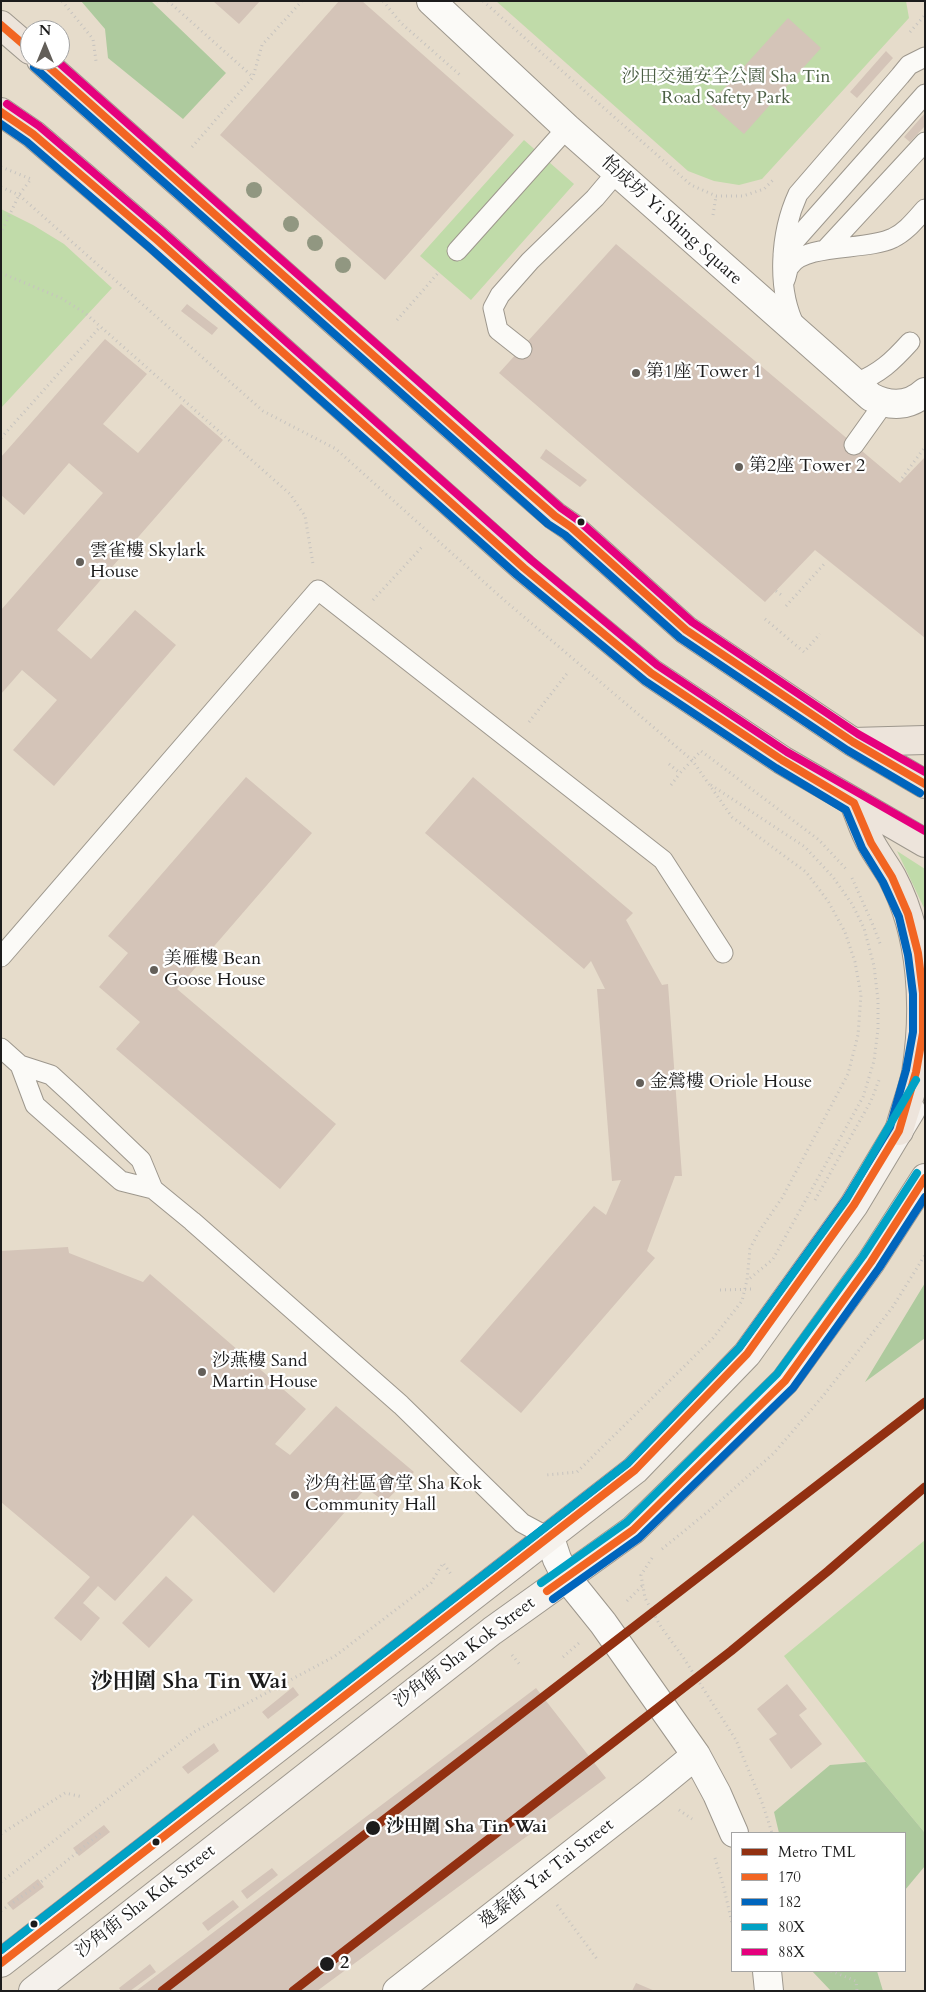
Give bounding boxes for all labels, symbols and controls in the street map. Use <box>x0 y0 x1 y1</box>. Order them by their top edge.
north arrow <box>20 20 70 70</box>
text: N <box>39 21 51 40</box>
park label: 沙田交通安全公園 Sha Tin Road Safety Park <box>622 67 830 110</box>
street label: 怡成坊 Yi Shing Square <box>596 152 746 290</box>
place label: 第1座 Tower 1 <box>646 362 762 384</box>
marker: 第1座 Tower 1 <box>630 367 642 379</box>
place label: 第2座 Tower 2 <box>749 456 865 478</box>
marker: 第2座 Tower 2 <box>733 461 745 473</box>
unlabelled marker <box>576 517 586 527</box>
place label: 雲雀樓 Skylark House <box>90 541 206 584</box>
marker: 雲雀樓 Skylark House <box>74 556 86 568</box>
place label: 美雁樓 Bean Goose House <box>164 949 266 992</box>
marker: 美雁樓 Bean Goose House <box>148 964 160 976</box>
place label: 金鶯樓 Oriole House <box>650 1072 812 1094</box>
marker: 金鶯樓 Oriole House <box>634 1077 646 1089</box>
place label: 沙燕樓 Sand Martin House <box>212 1351 318 1394</box>
marker: 沙燕樓 Sand Martin House <box>196 1366 208 1378</box>
place label: 沙角社區會堂 Sha Kok Community Hall <box>305 1474 482 1516</box>
marker: 沙角社區會堂 Sha Kok Community Hall <box>289 1489 301 1501</box>
street label: 沙角街 Sha Kok Street <box>390 1593 540 1713</box>
district label: 沙田圍 Sha Tin Wai <box>91 1670 287 1696</box>
street label: 逸泰街 Yat Tai Street <box>475 1815 619 1933</box>
place label: 沙田圍 Sha Tin Wai <box>386 1817 547 1839</box>
marker: 沙田圍 Sha Tin Wai <box>364 1819 382 1837</box>
legend <box>731 1832 906 1972</box>
unlabelled marker <box>151 1837 161 1847</box>
street label: 沙角街 Sha Kok Street <box>72 1841 220 1963</box>
text: Metro TML <box>778 1842 856 1862</box>
text: 170 <box>778 1867 801 1887</box>
text: 182 <box>778 1892 801 1912</box>
text: 80X <box>778 1917 805 1937</box>
unlabelled marker <box>29 1919 39 1929</box>
text: 88X <box>778 1942 805 1962</box>
place label: 2 <box>340 1953 349 1975</box>
marker: 2 <box>318 1955 336 1973</box>

